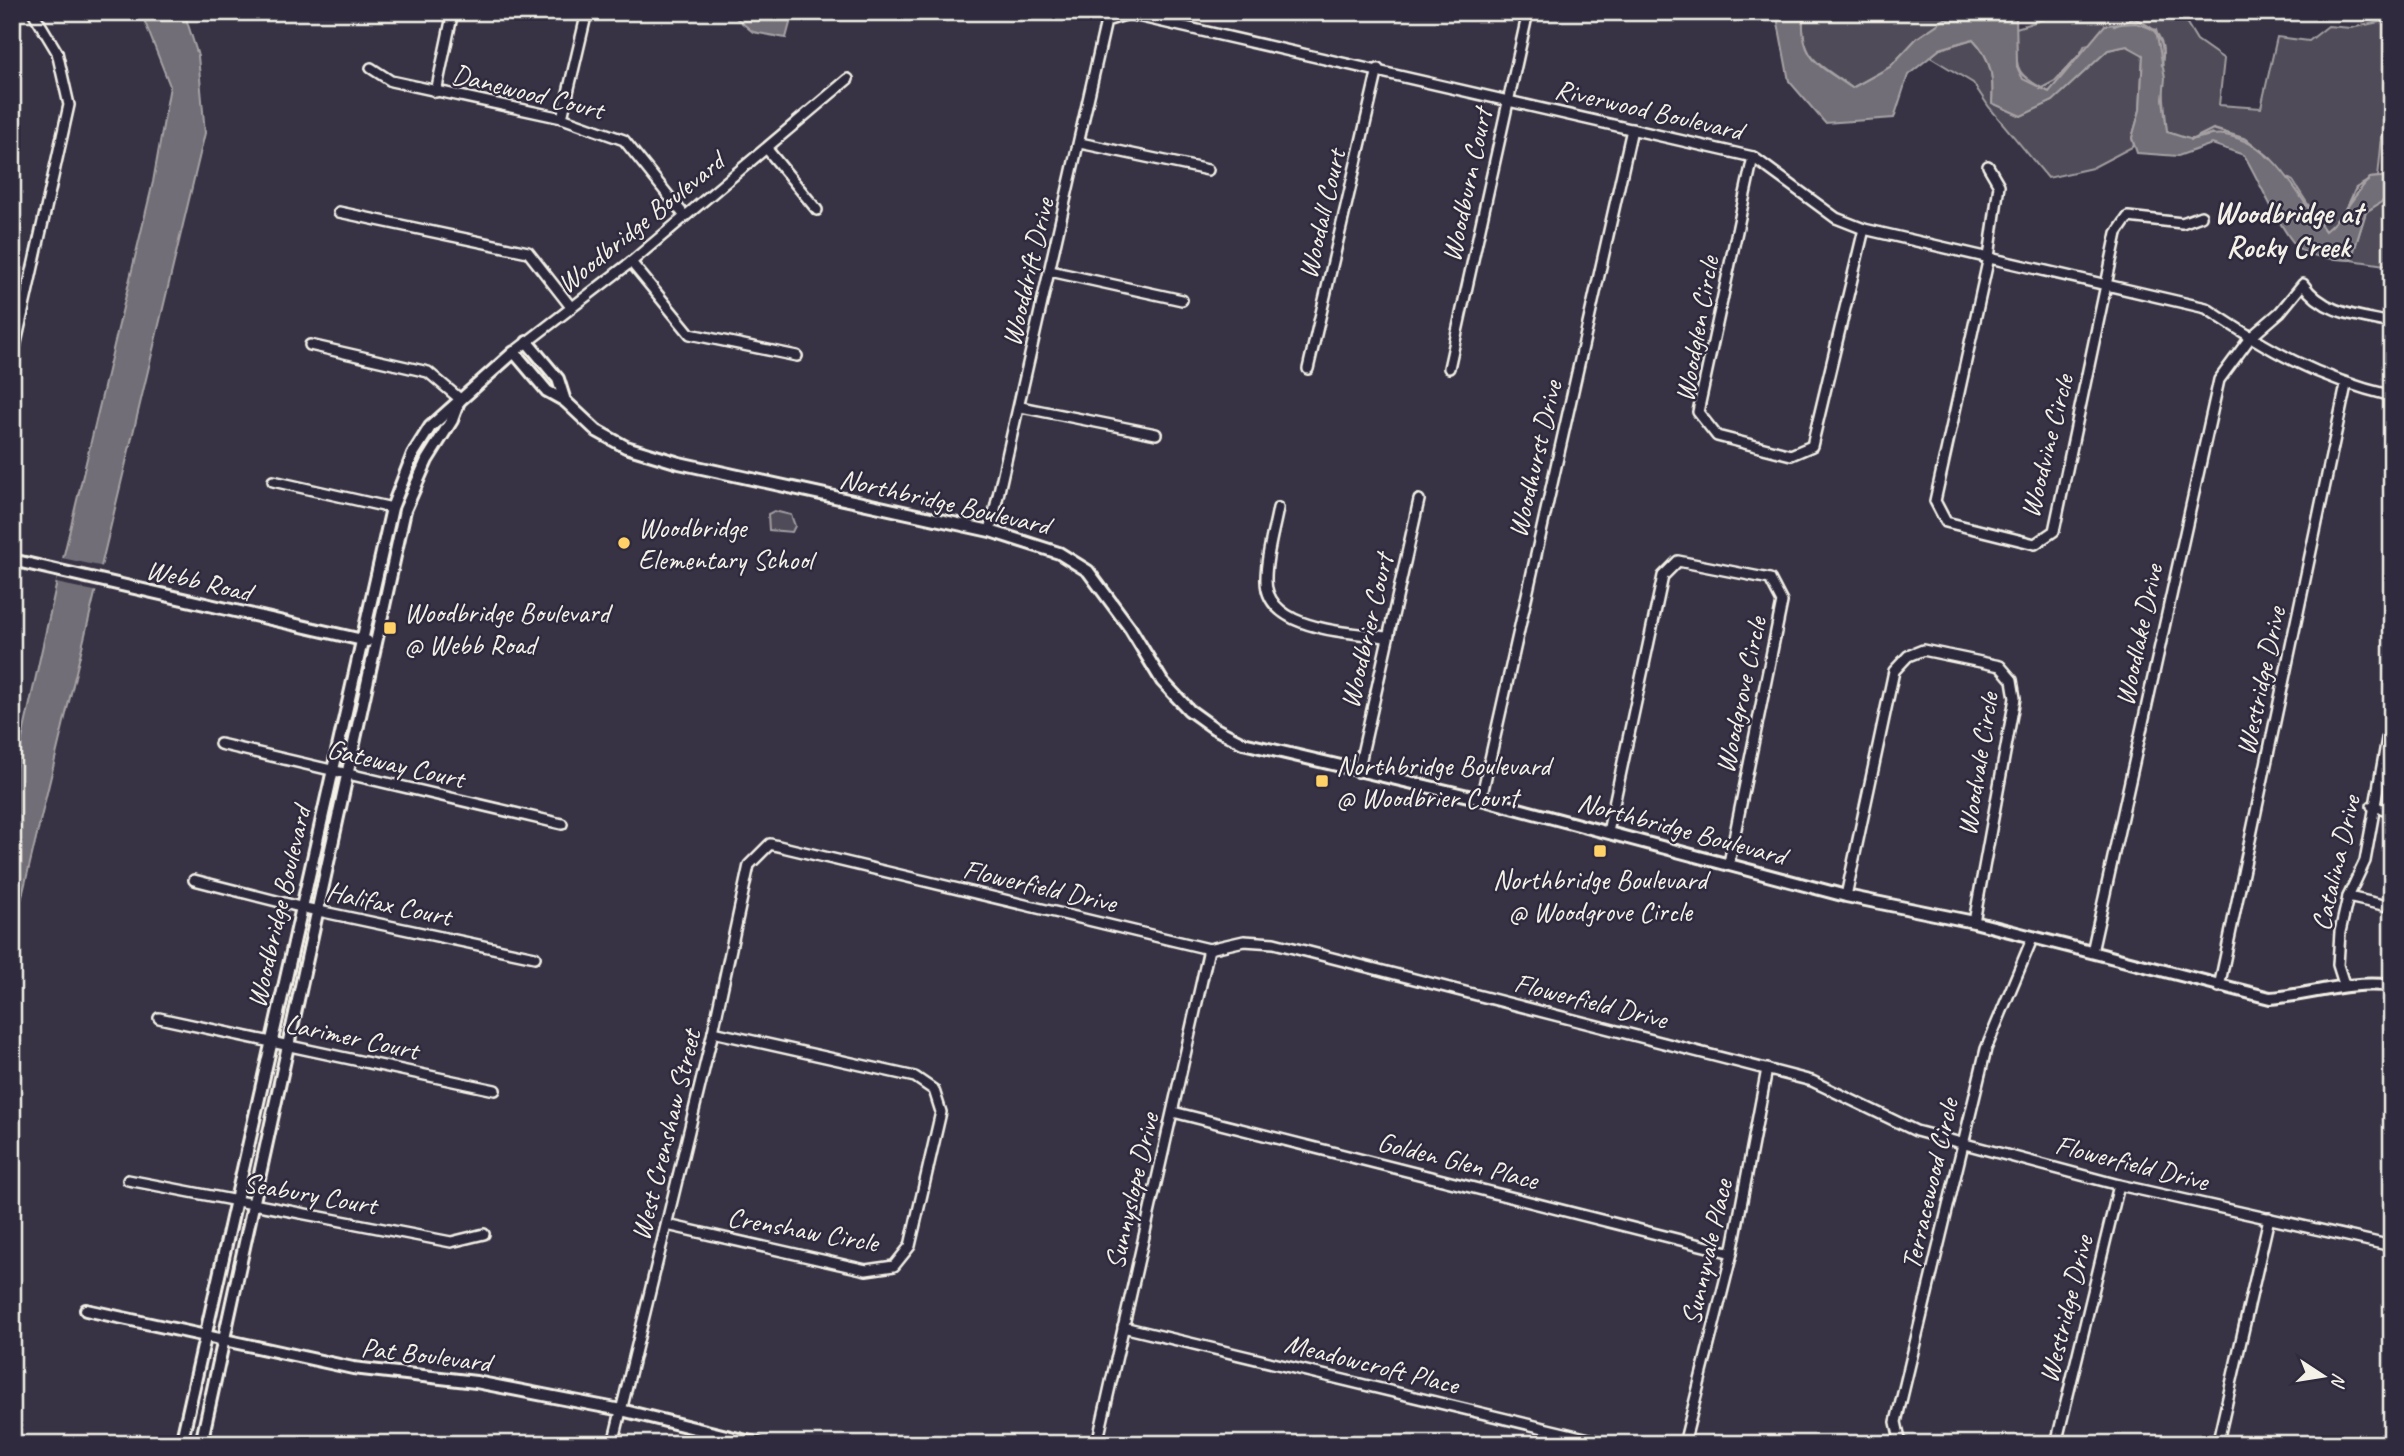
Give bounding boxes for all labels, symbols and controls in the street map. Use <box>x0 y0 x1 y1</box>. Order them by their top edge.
street label: Danewood Court <box>448 56 610 128</box>
street label: Riverwood Boulevard <box>1552 71 1750 149</box>
street label: Woodburn Court <box>1433 102 1501 265</box>
street label: Woodbridge Boulevard <box>549 142 734 301</box>
street label: Woodall Court <box>1290 143 1354 282</box>
street label: Wooddrift Drive <box>993 193 1062 349</box>
district label: Woodbridge at Rocky Creek <box>2214 194 2367 266</box>
street label: Woodglen Circle <box>1667 252 1727 404</box>
street label: Woodvine Circle <box>2012 369 2082 521</box>
street label: Woodhurst Drive <box>1499 375 1570 541</box>
street label: Northbridge Boulevard <box>837 460 1057 544</box>
place label: Woodbridge Elementary School <box>638 510 818 577</box>
marker: Woodbridge Elementary School <box>616 535 632 551</box>
street label: Woodbrier Court <box>1332 547 1402 712</box>
street label: Webb Road <box>143 551 259 610</box>
street label: Woodlake Drive <box>2106 559 2171 709</box>
place label: Woodbridge Boulevard @ Webb Road <box>404 595 613 662</box>
street label: Westridge Drive <box>2228 602 2294 758</box>
street label: Woodgrove Circle <box>1707 612 1775 776</box>
marker: Woodbridge Boulevard @ Webb Road <box>382 620 398 636</box>
street label: Woodvale Circle <box>1949 688 2006 838</box>
street label: Gateway Court <box>324 731 470 797</box>
place label: Northbridge Boulevard @ Woodbrier Court <box>1336 748 1554 815</box>
marker: Northbridge Boulevard @ Woodbrier Court <box>1314 773 1330 789</box>
street label: Northbridge Boulevard <box>1574 784 1794 874</box>
street label: Catalina Drive <box>2303 790 2368 934</box>
street label: Woodbridge Boulevard <box>238 799 320 1011</box>
marker: Northbridge Boulevard @ Woodgrove Circle <box>1592 843 1608 859</box>
street label: Flowerfield Drive <box>960 851 1122 921</box>
place label: Northbridge Boulevard @ Woodgrove Circle <box>1493 862 1711 929</box>
street label: Halifax Court <box>323 873 457 934</box>
street label: Flowerfield Drive <box>1511 965 1673 1037</box>
street label: Larimer Court <box>282 1005 424 1068</box>
street label: West Crenshaw Street <box>622 1024 709 1244</box>
street label: Terracewood Circle <box>1893 1093 1967 1273</box>
street label: Sunnyslope Drive <box>1097 1108 1167 1273</box>
street label: Golden Glen Place <box>1374 1124 1544 1198</box>
street label: Flowerfield Drive <box>2052 1127 2214 1199</box>
street label: Seabury Court <box>240 1165 382 1223</box>
street label: Sunnyvale Place <box>1673 1174 1741 1328</box>
street label: Crenshaw Circle <box>725 1199 883 1260</box>
street label: Westridge Drive <box>2030 1230 2101 1386</box>
street label: Meadowcroft Place <box>1281 1325 1464 1402</box>
street label: Pat Boulevard <box>359 1329 497 1380</box>
north arrow <box>2288 1340 2358 1410</box>
text: N <box>2325 1371 2352 1391</box>

